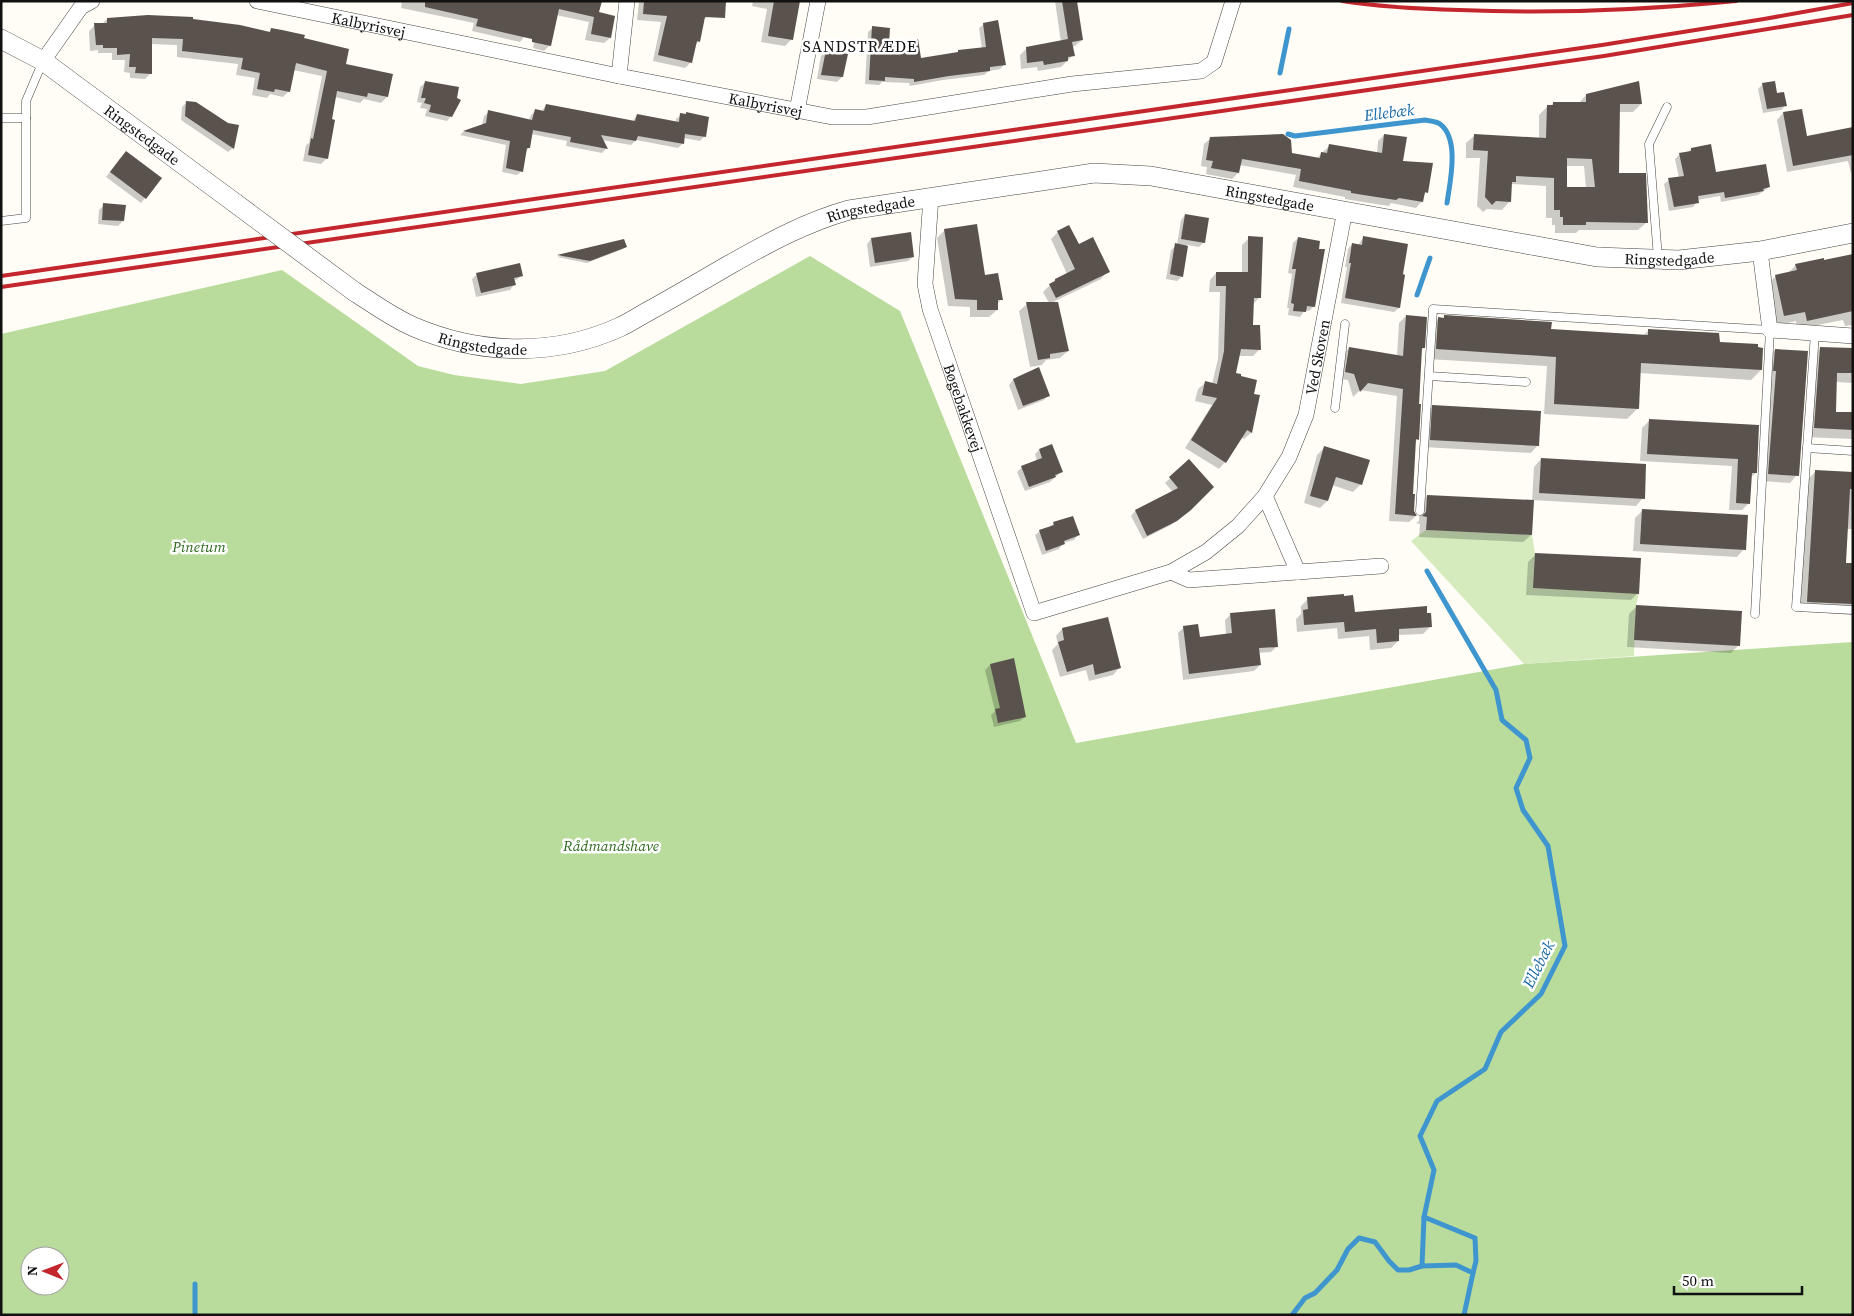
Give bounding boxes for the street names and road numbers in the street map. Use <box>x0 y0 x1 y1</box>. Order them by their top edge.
street label: Kalbyrisvej <box>330 6 407 42</box>
street label: Kalbyrisvej <box>727 87 804 122</box>
street label: Ringstedgade <box>100 99 185 170</box>
street label: Ringstedgade <box>1224 179 1316 216</box>
street label: Ringstedgade <box>823 190 917 227</box>
street label: Ringstedgade <box>1624 246 1716 271</box>
street label: Ved Skoven <box>1300 318 1334 397</box>
street label: Ringstedgade <box>436 326 528 359</box>
street label: Bøgebakkevej <box>939 361 989 455</box>

